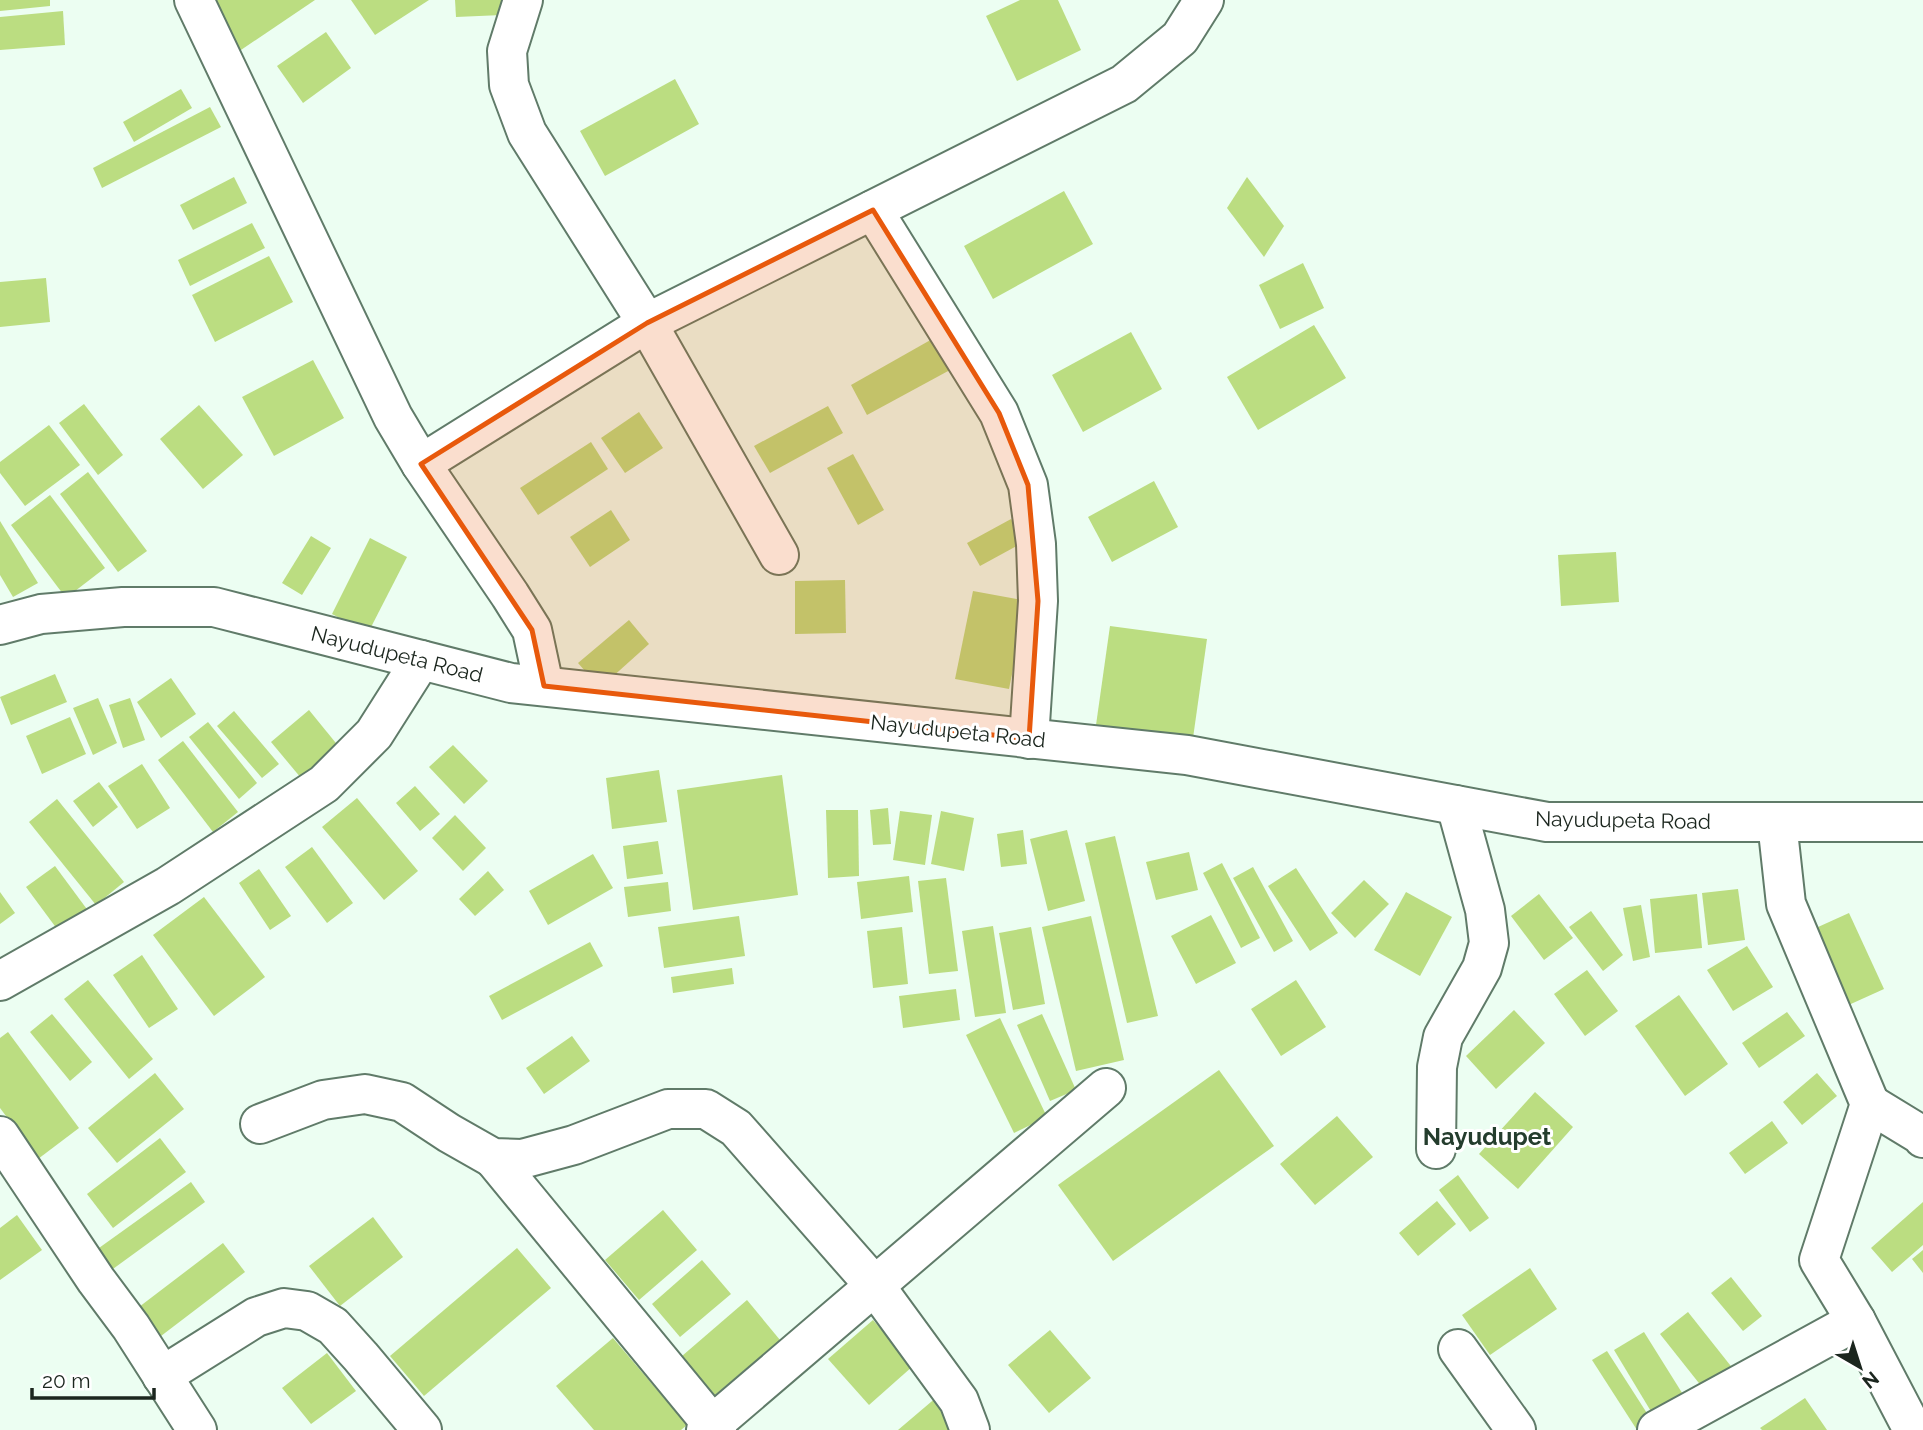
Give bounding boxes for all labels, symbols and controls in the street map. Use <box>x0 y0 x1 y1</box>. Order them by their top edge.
street label: Nayudupeta Road <box>309 621 485 687</box>
street label: Nayudupeta Road <box>869 709 1047 753</box>
street label: Nayudupeta Road <box>1535 806 1711 834</box>
district label: Nayudupet <box>1423 1122 1551 1151</box>
north arrow <box>1825 1332 1895 1402</box>
scale bar <box>32 1356 154 1400</box>
text: N <box>1858 1367 1883 1393</box>
text: 20 m <box>42 1368 90 1393</box>

